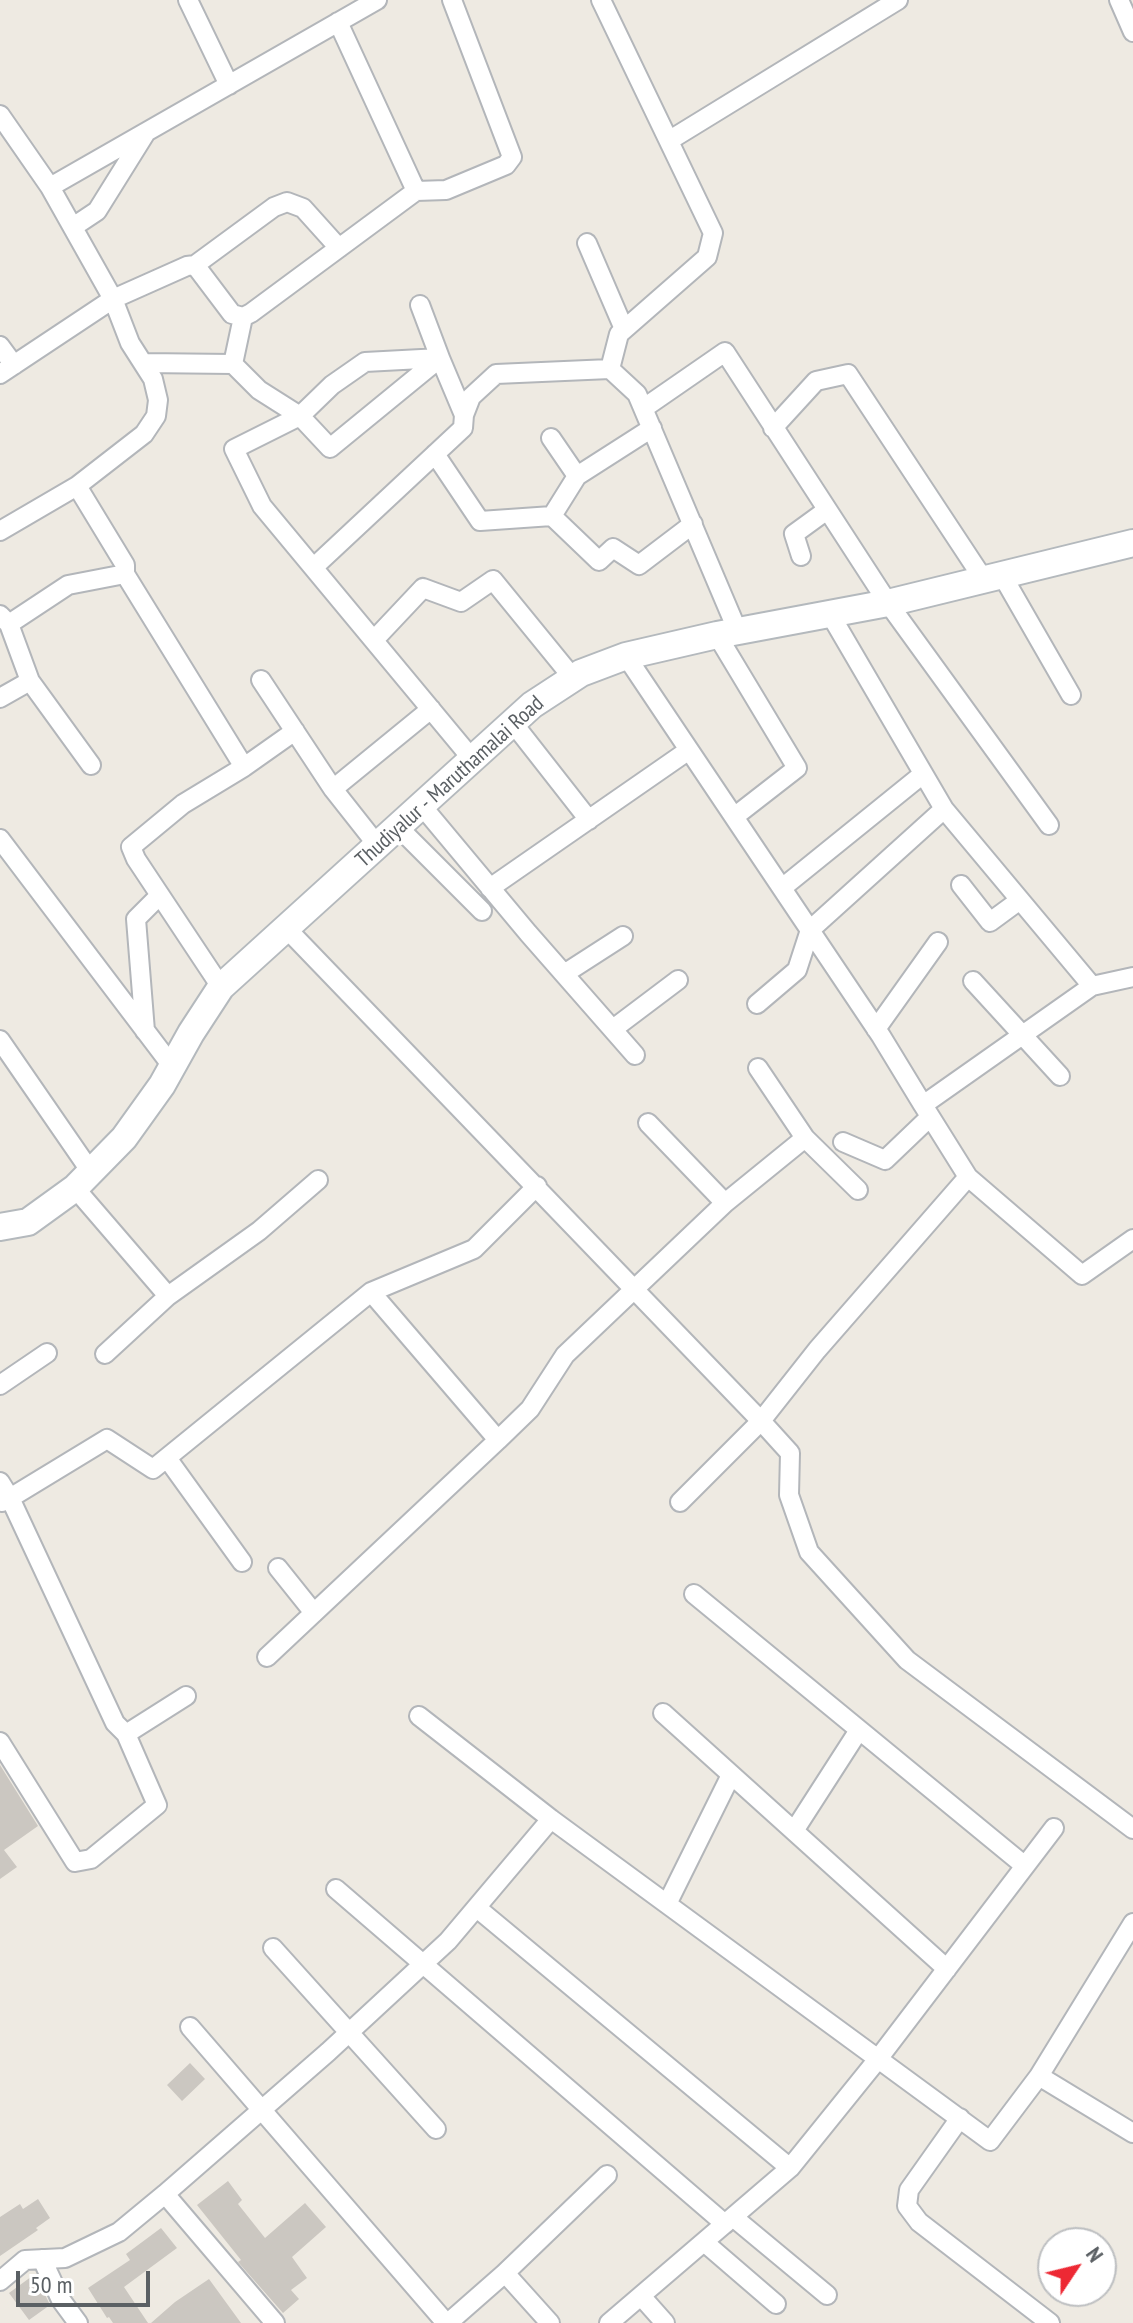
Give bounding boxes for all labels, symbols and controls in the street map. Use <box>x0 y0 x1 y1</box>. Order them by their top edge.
street label: Thudiyalur - Maruthamalai Road <box>351 691 549 873</box>
north arrow <box>1037 2227 1117 2307</box>
text: N <box>1080 2241 1110 2267</box>
scale bar <box>20 2255 154 2305</box>
text: 50 m <box>30 2269 72 2300</box>

